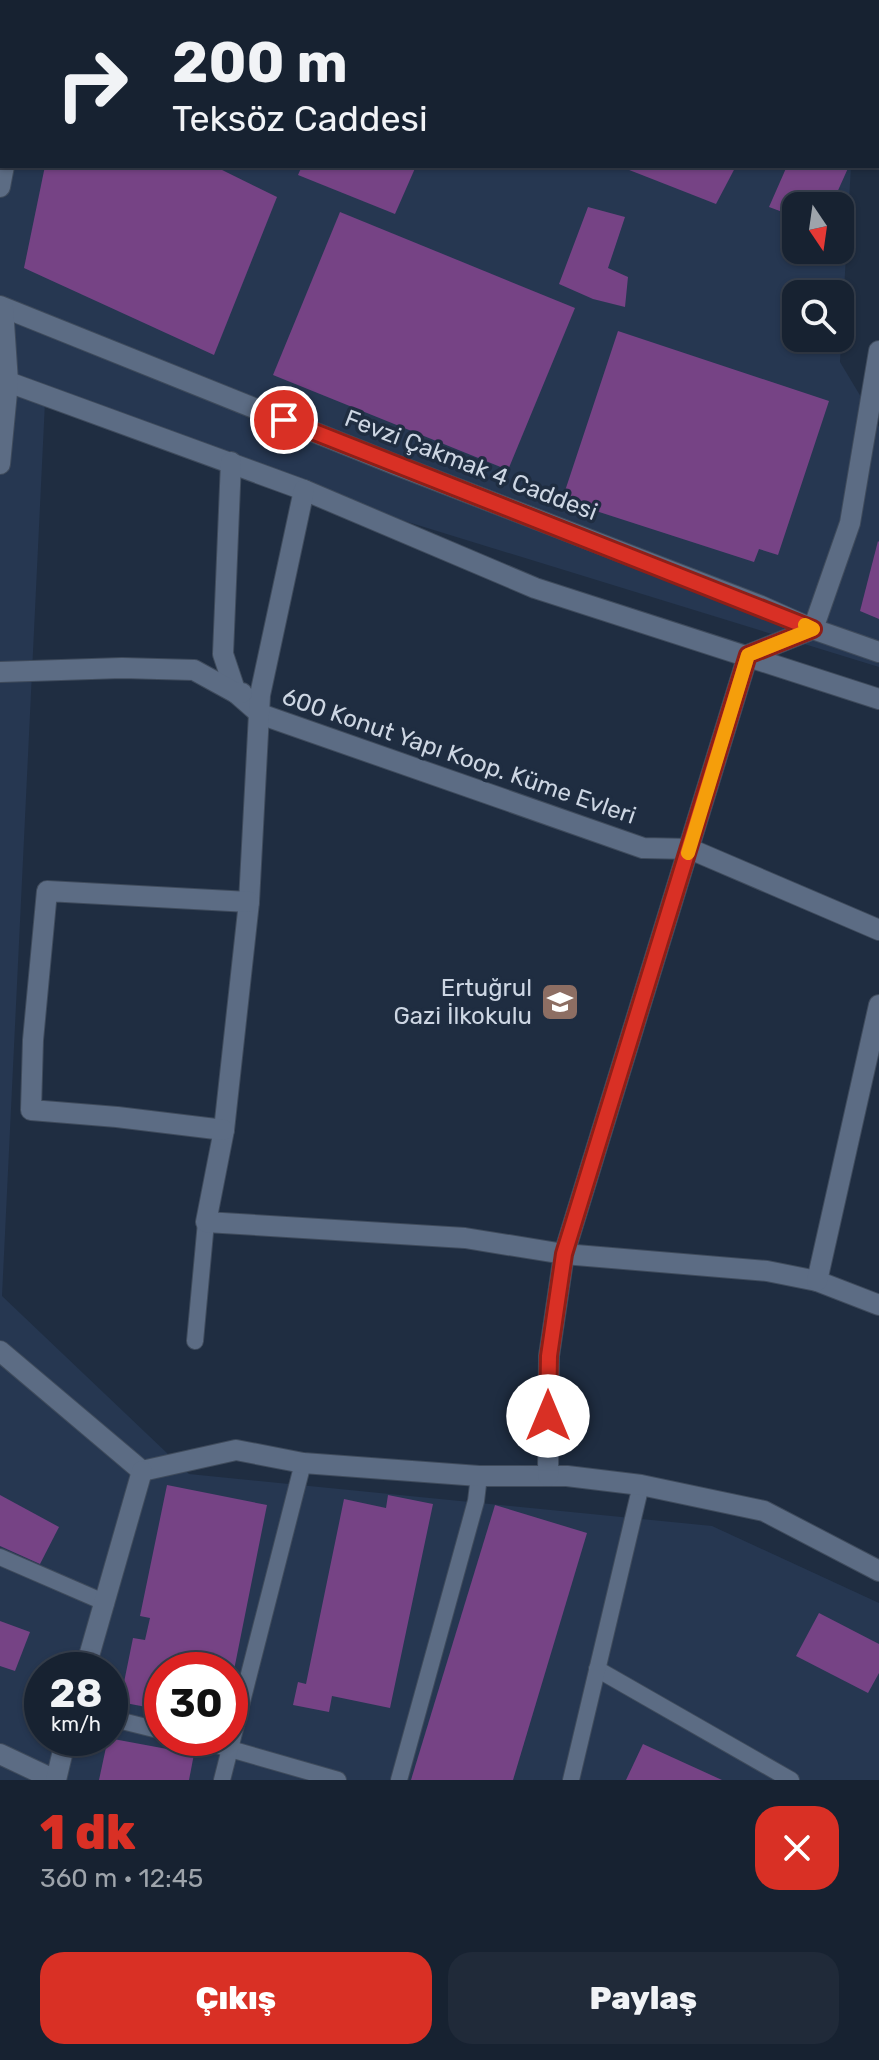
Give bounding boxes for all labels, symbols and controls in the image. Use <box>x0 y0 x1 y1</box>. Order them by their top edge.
text: 200 m <box>172 30 348 96</box>
icon: right <box>40 32 144 136</box>
text: Teksöz Caddesi <box>172 97 428 140</box>
north arrow <box>782 192 854 264</box>
map controls <box>782 192 854 352</box>
button: search <box>782 280 854 352</box>
pin <box>250 386 318 454</box>
icon: arrive <box>262 398 306 442</box>
street label: Fevzi Çakmak 4 Caddesi <box>341 404 601 526</box>
street label: 600 Konut Yapı Koop. Küme Evleri <box>278 682 640 830</box>
place label: Ertuğrul Gazi İlkokulu <box>393 974 532 1030</box>
school or university icon: Ertuğrul Gazi İlkokulu <box>539 981 581 1023</box>
position arrow <box>506 1374 590 1458</box>
speed limit sign: 30 <box>144 1652 248 1756</box>
text: 28 <box>49 1670 103 1717</box>
text: km/h <box>51 1712 101 1736</box>
text: 1 dk <box>40 1804 135 1861</box>
button: close <box>755 1806 839 1890</box>
text: 360 m · 12:45 <box>40 1863 203 1894</box>
button: Çıkış <box>40 1952 432 2044</box>
button: Paylaş <box>448 1952 839 2044</box>

